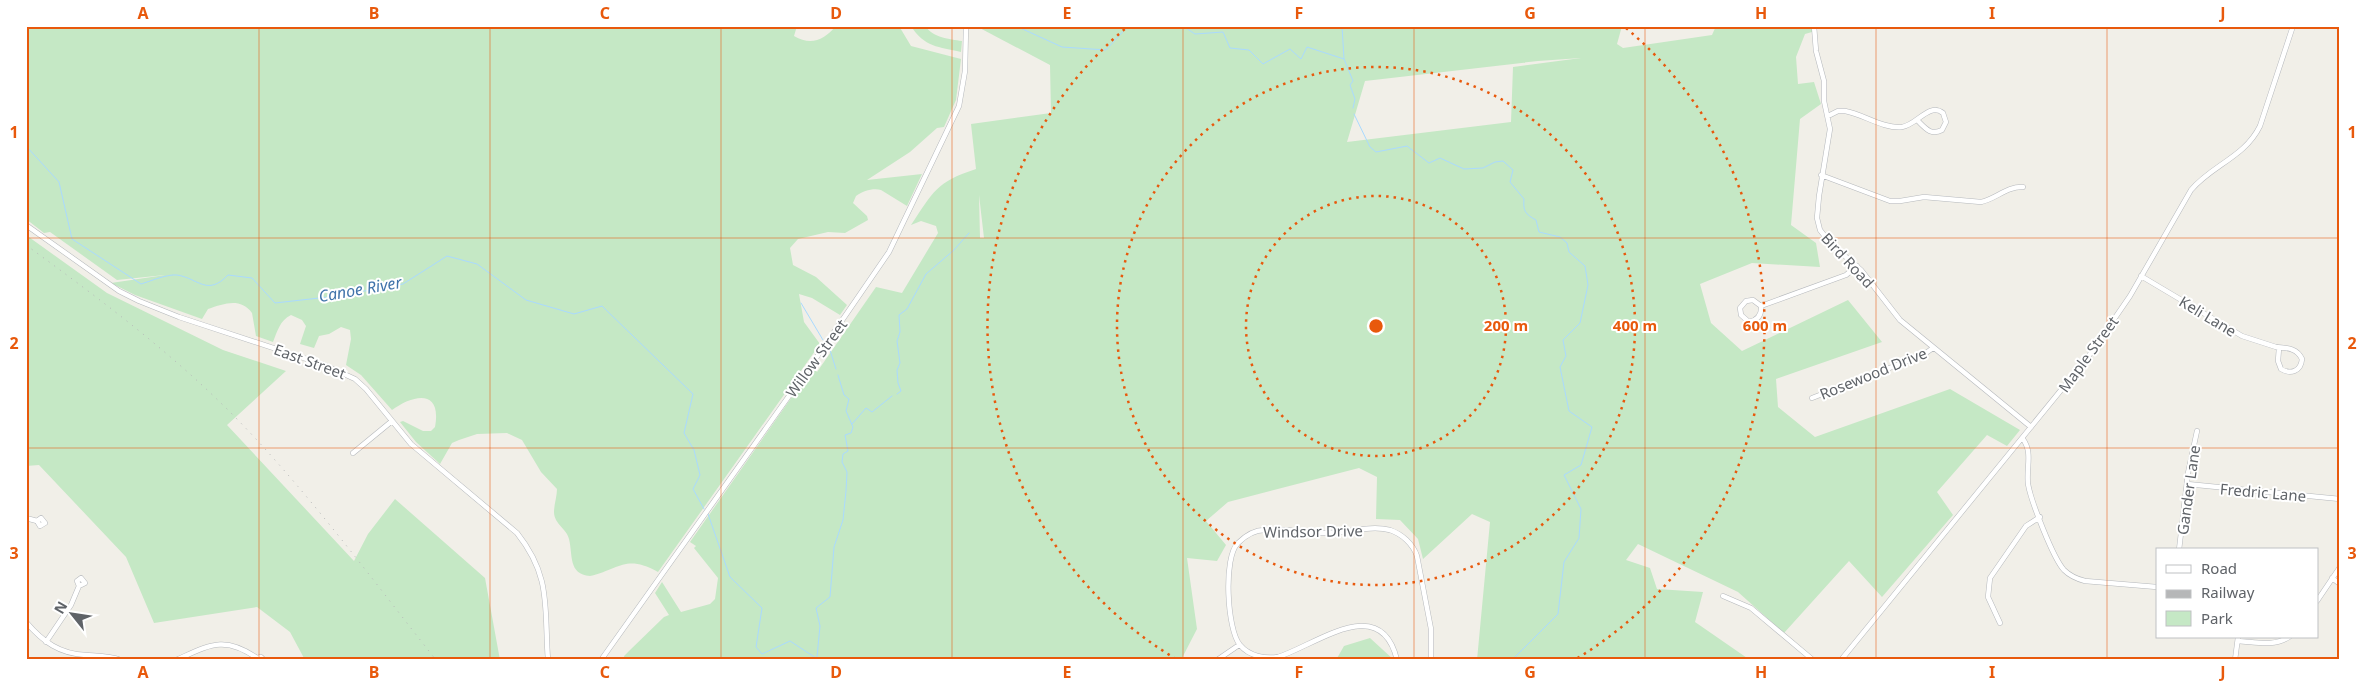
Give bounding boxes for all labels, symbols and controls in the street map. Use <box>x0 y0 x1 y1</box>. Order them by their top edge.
text: A <box>137 2 149 24</box>
text: B <box>369 2 379 24</box>
text: C <box>600 2 610 24</box>
text: D <box>830 2 842 24</box>
text: E <box>1063 2 1072 24</box>
text: F <box>1295 2 1303 24</box>
text: G <box>1524 2 1536 24</box>
text: H <box>1755 2 1767 24</box>
text: I <box>1989 2 1995 24</box>
text: J <box>2218 2 2226 24</box>
text: 1 <box>9 121 19 143</box>
text: 1 <box>2347 121 2357 143</box>
street label: Bird Road <box>1817 228 1879 292</box>
water label: Canoe River <box>317 271 404 307</box>
street label: Keli Lane <box>2176 291 2240 341</box>
street label: Maple Street <box>2054 312 2123 396</box>
street label: Willow Street <box>781 314 851 401</box>
text: 200 m <box>1484 315 1528 335</box>
text: 400 m <box>1613 315 1657 335</box>
text: 600 m <box>1743 315 1787 335</box>
centre of rings <box>1367 317 1385 335</box>
text: 2 <box>9 332 19 354</box>
text: 2 <box>2347 332 2357 354</box>
street label: East Street <box>271 339 349 383</box>
street label: Rosewood Drive <box>1816 342 1930 404</box>
street label: Gander Lane <box>2172 444 2204 536</box>
street label: Fredric Lane <box>2219 478 2307 506</box>
street label: Windsor Drive <box>1263 520 1363 542</box>
text: 3 <box>9 542 19 564</box>
text: 3 <box>2347 542 2357 564</box>
legend <box>2156 548 2318 638</box>
text: Road <box>2201 558 2237 578</box>
text: Railway <box>2201 582 2255 602</box>
north arrow <box>48 588 98 638</box>
text: N <box>49 598 71 617</box>
text: Park <box>2201 608 2233 628</box>
text: A <box>137 661 149 683</box>
text: B <box>369 661 379 683</box>
text: C <box>600 661 610 683</box>
text: D <box>830 661 842 683</box>
text: E <box>1063 661 1072 683</box>
text: F <box>1295 661 1303 683</box>
text: G <box>1524 661 1536 683</box>
text: H <box>1755 661 1767 683</box>
text: I <box>1989 661 1995 683</box>
text: J <box>2218 661 2226 683</box>

